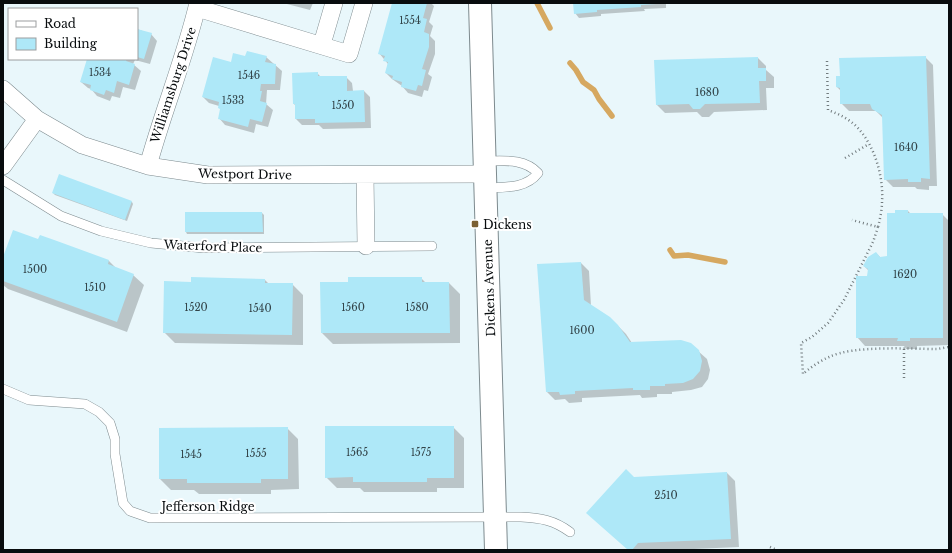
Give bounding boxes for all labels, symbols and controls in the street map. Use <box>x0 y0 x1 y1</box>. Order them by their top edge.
legend <box>8 8 138 60</box>
house number: 1554 <box>399 14 421 27</box>
text: Road <box>44 16 76 31</box>
street label: Williamsburg Drive <box>147 25 199 146</box>
text: Building <box>44 36 98 51</box>
house number: 1534 <box>89 66 111 79</box>
house number: 1546 <box>238 69 260 82</box>
house number: 1680 <box>695 86 719 99</box>
house number: 1533 <box>222 94 244 107</box>
house number: 1550 <box>332 99 354 112</box>
house number: 1640 <box>894 141 918 154</box>
street label: Westport Drive <box>197 166 292 182</box>
place label: Dickens <box>483 217 532 232</box>
marker: Dickens <box>470 219 480 229</box>
street label: Waterford Place <box>162 237 263 255</box>
street label: Dickens Avenue <box>480 239 498 337</box>
house number: 1500 <box>23 263 47 276</box>
house number: 1620 <box>893 268 917 281</box>
house number: 1510 <box>84 281 106 294</box>
house number: 1520 <box>184 301 208 314</box>
house number: 1560 <box>341 301 365 314</box>
house number: 1580 <box>405 301 429 314</box>
house number: 1540 <box>248 302 272 315</box>
house number: 1600 <box>569 324 595 337</box>
house number: 1565 <box>346 446 368 459</box>
house number: 1575 <box>411 446 432 459</box>
house number: 1555 <box>245 447 267 460</box>
house number: 1545 <box>180 448 202 461</box>
house number: 2510 <box>654 489 678 502</box>
street label: Jefferson Ridge <box>159 499 255 514</box>

